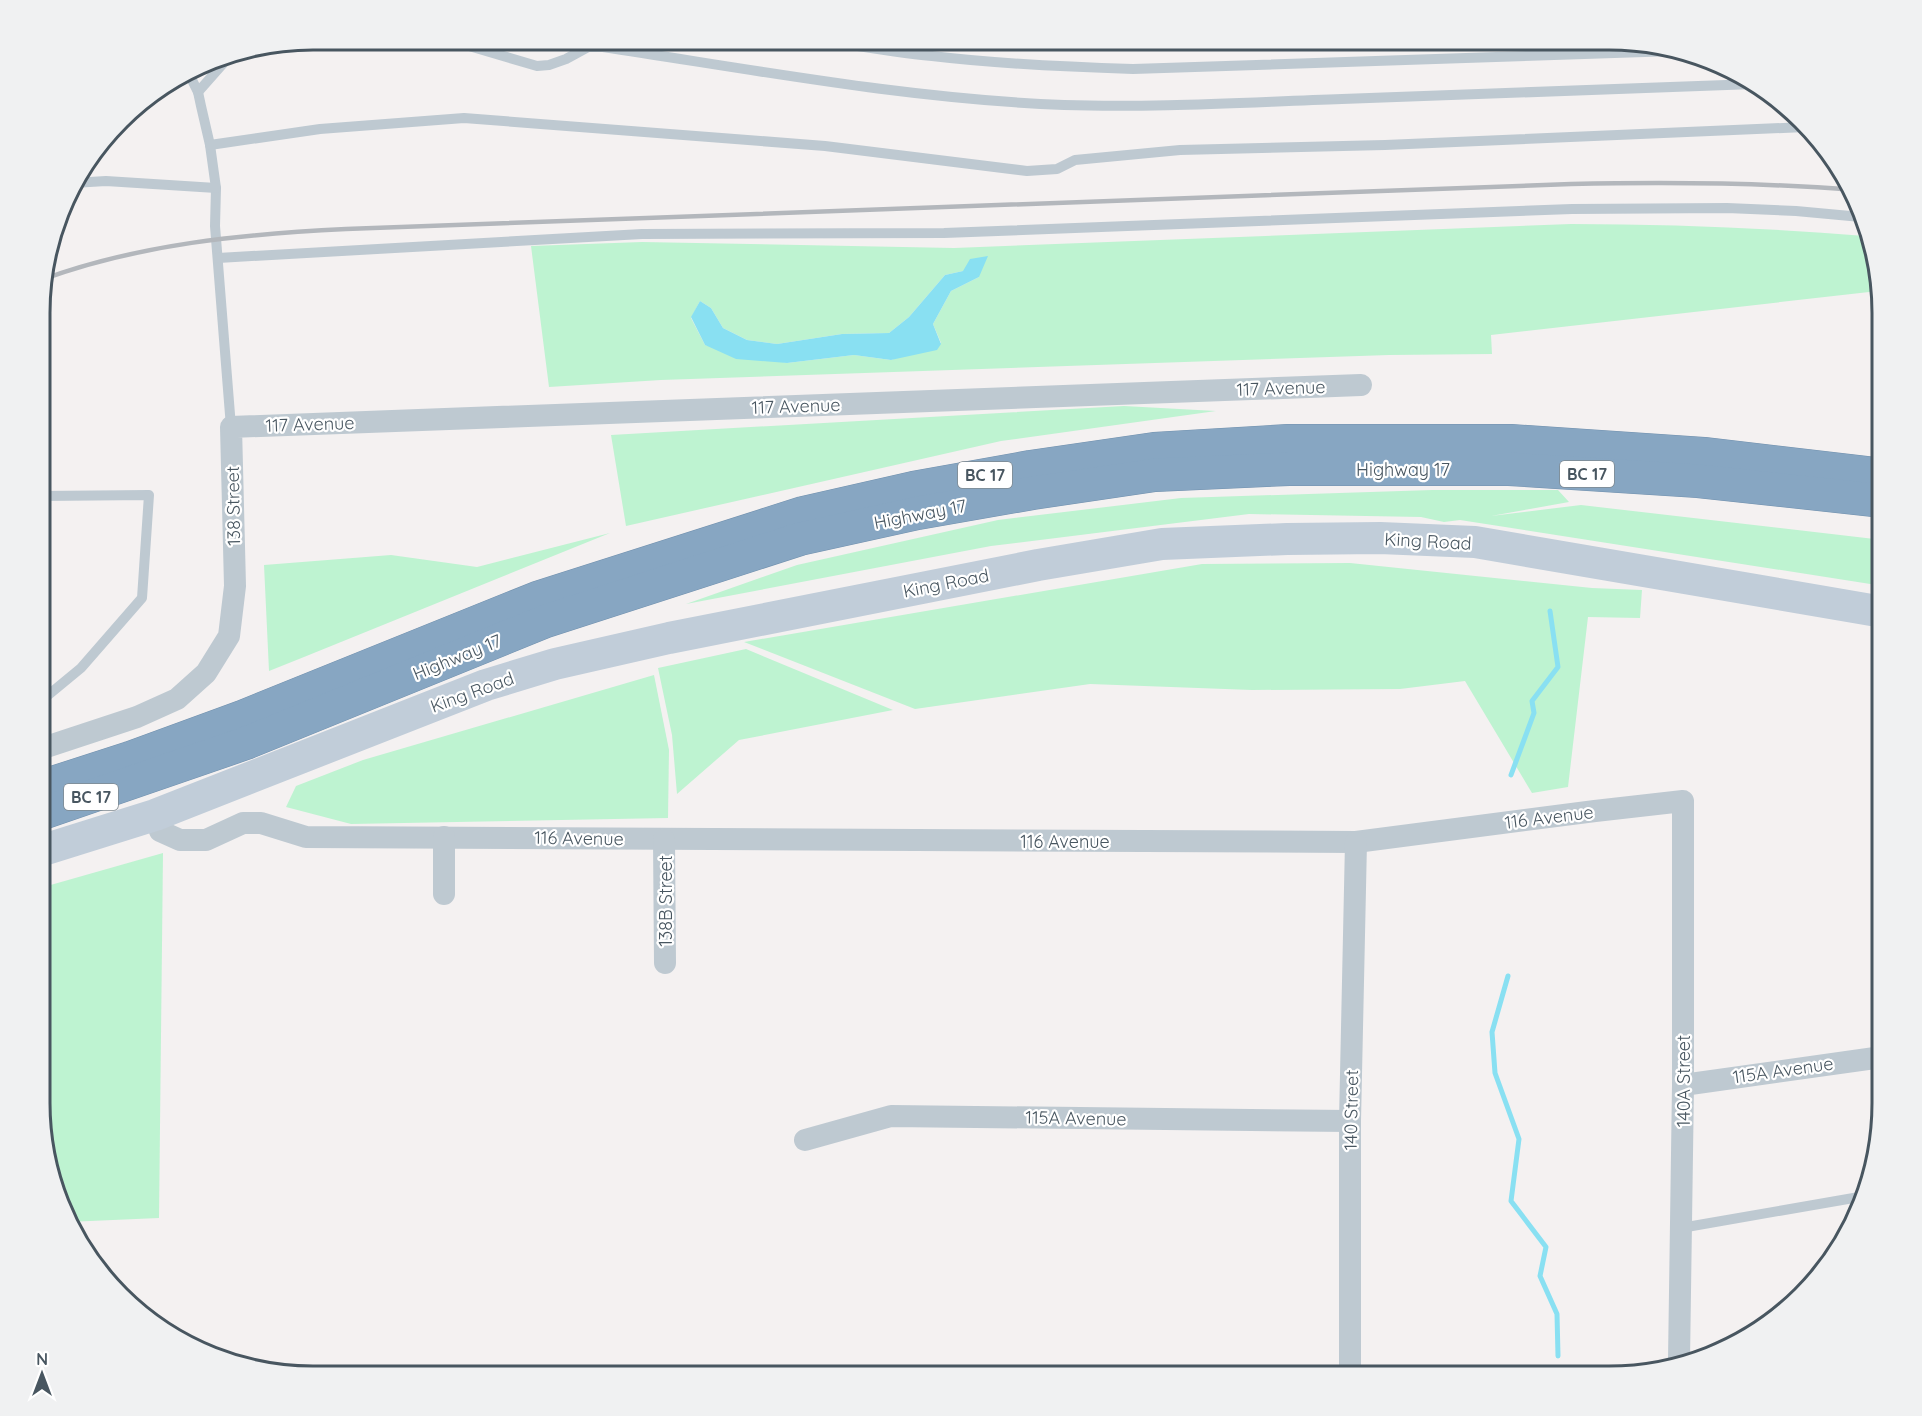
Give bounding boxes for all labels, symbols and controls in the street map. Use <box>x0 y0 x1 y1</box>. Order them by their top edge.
street label: 117 Avenue <box>1236 375 1326 401</box>
street label: 117 Avenue <box>751 393 841 419</box>
street label: 117 Avenue <box>265 411 355 437</box>
street label: Highway 17 <box>1356 458 1450 481</box>
road number: BC 17 <box>1560 461 1614 487</box>
road number: BC 17 <box>958 462 1012 488</box>
street label: 138 Street <box>221 466 245 546</box>
street label: Highway 17 <box>872 494 968 534</box>
street label: King Road <box>1384 527 1472 555</box>
street label: King Road <box>901 563 991 603</box>
street label: Highway 17 <box>409 629 505 685</box>
street label: King Road <box>427 666 517 718</box>
road number: BC 17 <box>64 784 118 810</box>
street label: 116 Avenue <box>1503 800 1595 834</box>
street label: 116 Avenue <box>534 826 624 850</box>
street label: 116 Avenue <box>1020 830 1110 853</box>
street label: 138B Street <box>654 855 677 947</box>
street label: 140A Street <box>1672 1035 1695 1127</box>
street label: 115A Avenue <box>1731 1052 1835 1088</box>
street label: 140 Street <box>1339 1069 1363 1151</box>
street label: 115A Avenue <box>1025 1106 1127 1130</box>
north arrow <box>12 1344 72 1404</box>
text: N <box>36 1349 48 1369</box>

